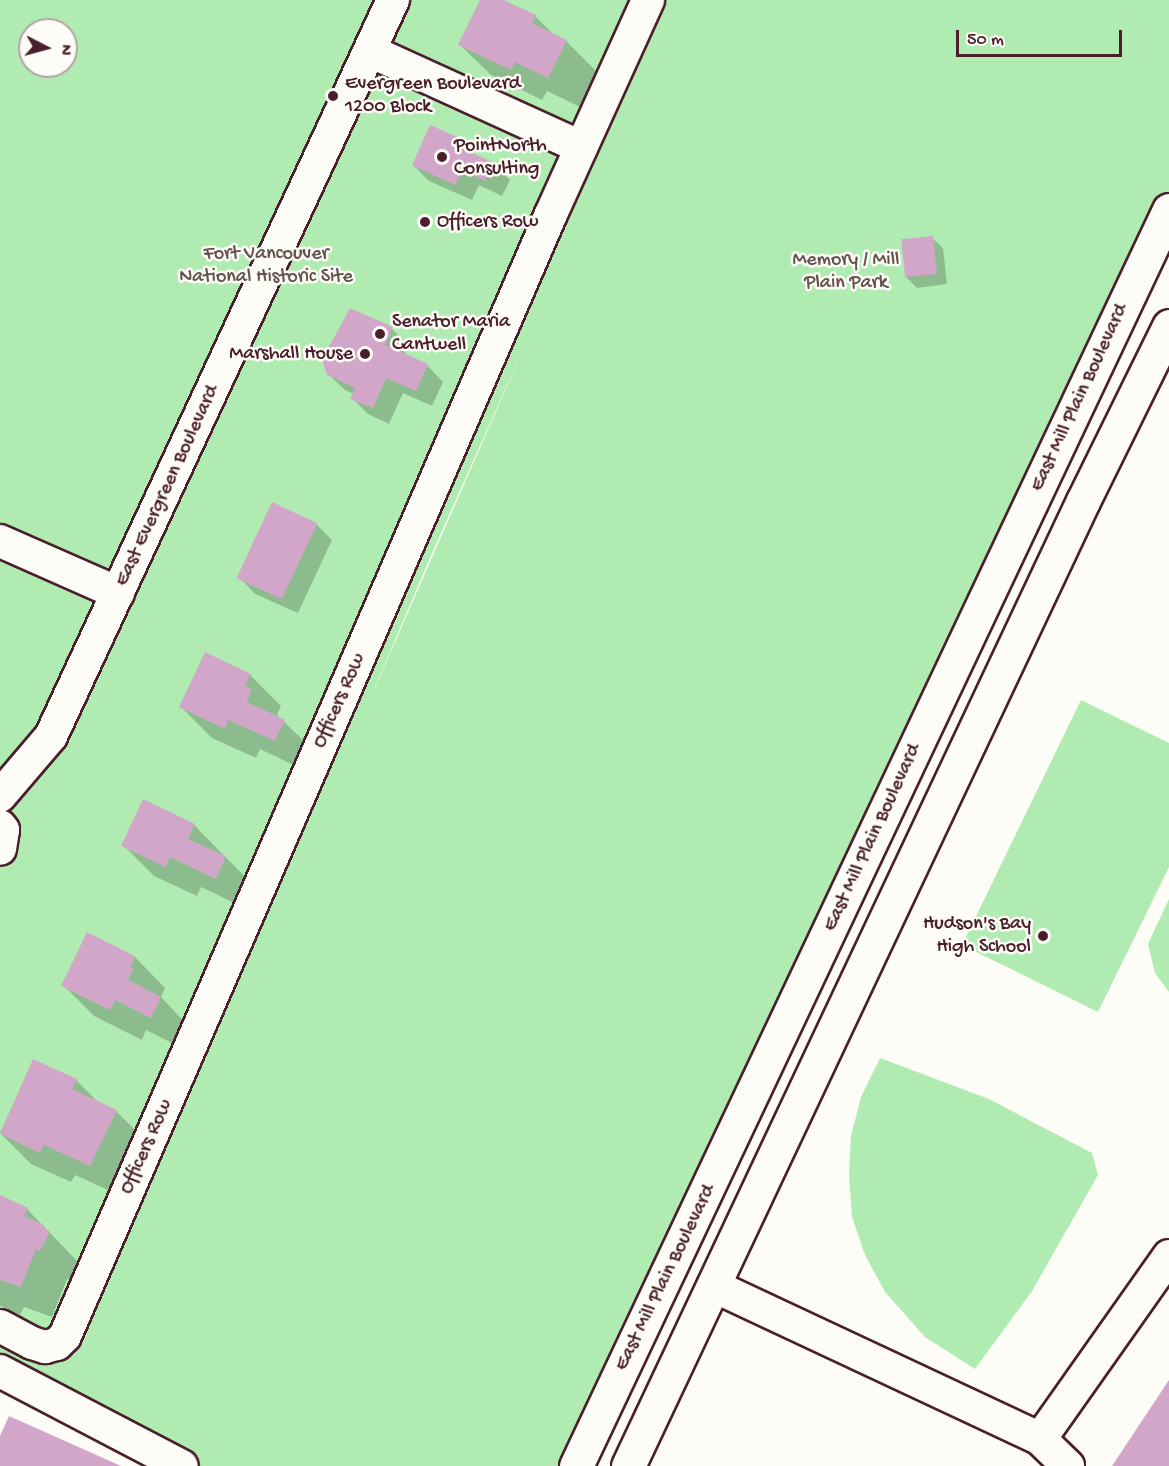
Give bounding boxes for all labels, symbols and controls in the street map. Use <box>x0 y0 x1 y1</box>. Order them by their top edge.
north arrow <box>18 18 78 78</box>
scale bar <box>959 18 1126 56</box>
text: 50 m <box>967 30 1004 51</box>
text: N <box>54 44 74 56</box>
place label: Evergreen Boulevard 1200 Block <box>345 72 520 119</box>
marker: Evergreen Boulevard 1200 Block <box>326 89 340 103</box>
place label: PointNorth Consulting <box>454 134 547 181</box>
marker: PointNorth Consulting <box>435 150 449 164</box>
place label: Officers Row <box>437 210 538 234</box>
marker: Officers Row <box>418 215 432 229</box>
park label: Fort Vancouver National Historic Site <box>179 243 353 290</box>
park label: Memory / Mill Plain Park <box>792 249 900 296</box>
street label: East Mill Plain Boulevard <box>1026 300 1134 496</box>
place label: Senator Maria Cantwell <box>392 310 510 357</box>
marker: Senator Maria Cantwell <box>373 327 387 341</box>
place label: Marshall House <box>229 342 353 366</box>
marker: Marshall House <box>358 347 372 361</box>
street label: East Evergreen Boulevard <box>111 382 225 590</box>
street label: Officers Row <box>308 650 372 752</box>
street label: East Mill Plain Boulevard <box>819 740 927 936</box>
place label: Hudson's Bay High School <box>923 912 1031 959</box>
marker: Hudson's Bay High School <box>1036 929 1050 943</box>
street label: Officers Row <box>115 1096 179 1198</box>
street label: East Mill Plain Boulevard <box>610 1181 722 1375</box>

